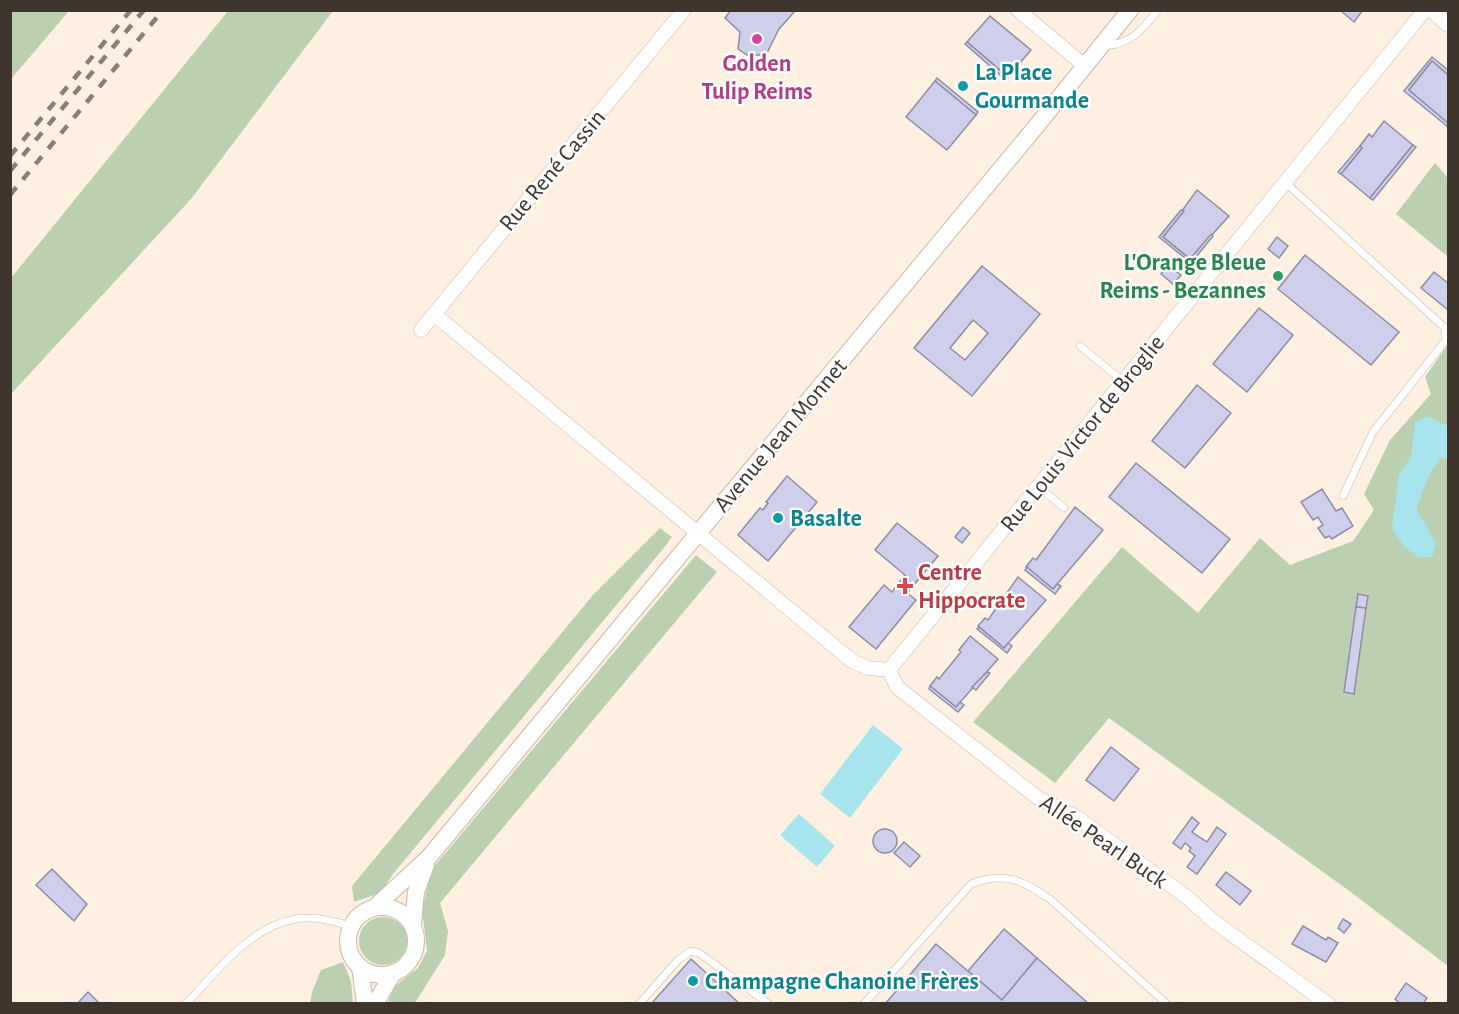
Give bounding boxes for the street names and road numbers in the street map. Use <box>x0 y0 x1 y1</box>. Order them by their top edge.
street label: Rue René Cassin <box>495 105 610 236</box>
street label: Rue Louis Victor de Broglie <box>996 331 1169 537</box>
street label: Avenue Jean Monnet <box>710 354 852 517</box>
street label: Allée Pearl Buck <box>1035 790 1172 893</box>

